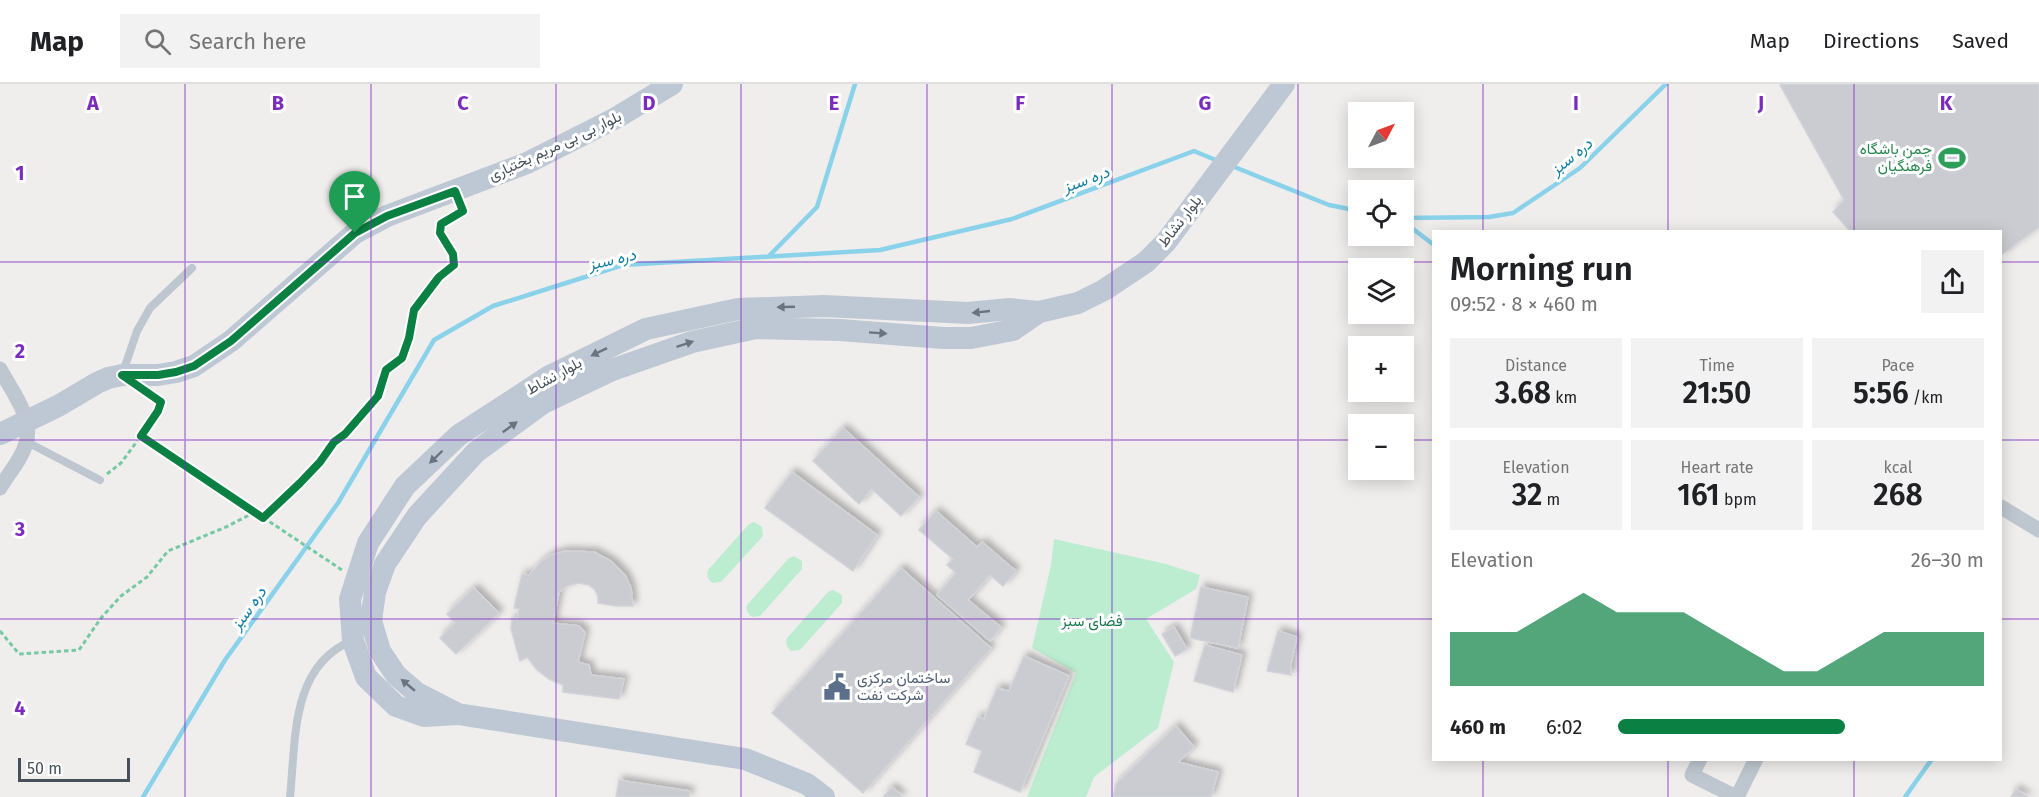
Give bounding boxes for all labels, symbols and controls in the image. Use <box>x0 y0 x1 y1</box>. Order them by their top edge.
search box <box>120 14 540 68</box>
text: Map <box>30 25 84 58</box>
icon: search <box>141 25 174 58</box>
text: Search here <box>189 28 307 55</box>
text: Map <box>1750 28 1790 54</box>
text: Directions <box>1823 28 1919 54</box>
text: Saved <box>1952 28 2009 54</box>
text: A <box>86 91 100 115</box>
text: B <box>272 91 284 115</box>
text: C <box>457 91 469 115</box>
text: D <box>642 91 656 115</box>
text: E <box>829 91 839 115</box>
text: F <box>1015 91 1025 115</box>
text: G <box>1199 91 1211 115</box>
text: I <box>1573 91 1579 115</box>
text: J <box>1757 91 1764 115</box>
text: K <box>1940 91 1953 115</box>
north arrow <box>1348 102 1414 168</box>
map controls <box>1348 102 1414 480</box>
street label: بلوار بی بی مریم بختیاری <box>486 107 625 186</box>
water label: دره سبز <box>1546 134 1597 180</box>
place label: چمن باشگاه فرهنگیان <box>1860 140 1932 175</box>
sports icon: چمن باشگاه فرهنگیان <box>1937 143 1967 173</box>
text: 1 <box>15 161 25 185</box>
water label: دره سبز <box>1060 162 1113 198</box>
pin <box>329 171 380 233</box>
icon: arrive <box>338 180 371 213</box>
button: locate <box>1348 180 1414 246</box>
street label: بلوار نشاط <box>1154 192 1206 250</box>
water label: دره سبز <box>586 245 638 275</box>
text: Morning run <box>1450 249 1633 289</box>
button: share <box>1921 250 1984 313</box>
button: layers <box>1348 258 1414 324</box>
text: 09:52 · 8 × 460 m <box>1450 292 1598 316</box>
one-way arrow <box>777 303 796 312</box>
one-way arrow <box>971 307 990 317</box>
one-way arrow <box>868 328 887 338</box>
button: + <box>1348 336 1414 402</box>
text: 2 <box>15 339 25 363</box>
one-way arrow <box>676 339 694 349</box>
one-way arrow <box>590 347 607 357</box>
street label: بلوار نشاط <box>523 353 585 399</box>
text: Distance <box>1505 356 1567 375</box>
text: Time <box>1699 356 1735 375</box>
text: Pace <box>1881 356 1915 375</box>
text: 3.68 <box>1495 375 1551 411</box>
text: 21:50 <box>1683 375 1751 411</box>
text: 5:56 <box>1853 375 1909 411</box>
text: km <box>1551 388 1577 407</box>
text: /km <box>1909 388 1943 407</box>
button: − <box>1348 414 1414 480</box>
one-way arrow <box>502 422 517 434</box>
one-way arrow <box>428 450 443 464</box>
text: Elevation <box>1502 458 1570 477</box>
text: Heart rate <box>1681 458 1753 477</box>
text: kcal <box>1884 458 1912 477</box>
text: 32 <box>1512 477 1542 513</box>
text: 161 <box>1677 477 1720 513</box>
text: 268 <box>1873 477 1923 513</box>
text: m <box>1542 490 1560 509</box>
text: bpm <box>1720 490 1757 509</box>
text: 3 <box>14 517 25 541</box>
text: Elevation <box>1450 548 1534 572</box>
text: 26–30 m <box>1911 548 1984 572</box>
water label: دره سبز <box>226 583 271 635</box>
park label: فضای سبز <box>1060 612 1123 631</box>
place label: ساختمان مرکزی شرکت نفت <box>857 669 950 704</box>
public building icon: ساختمان مرکزی شرکت نفت <box>822 672 852 702</box>
one-way arrow <box>400 679 415 692</box>
text: 4 <box>14 696 26 720</box>
text: 460 m <box>1450 715 1506 739</box>
text: 6:02 <box>1546 715 1582 739</box>
scale bar <box>18 755 130 782</box>
text: 50 m <box>27 759 62 778</box>

